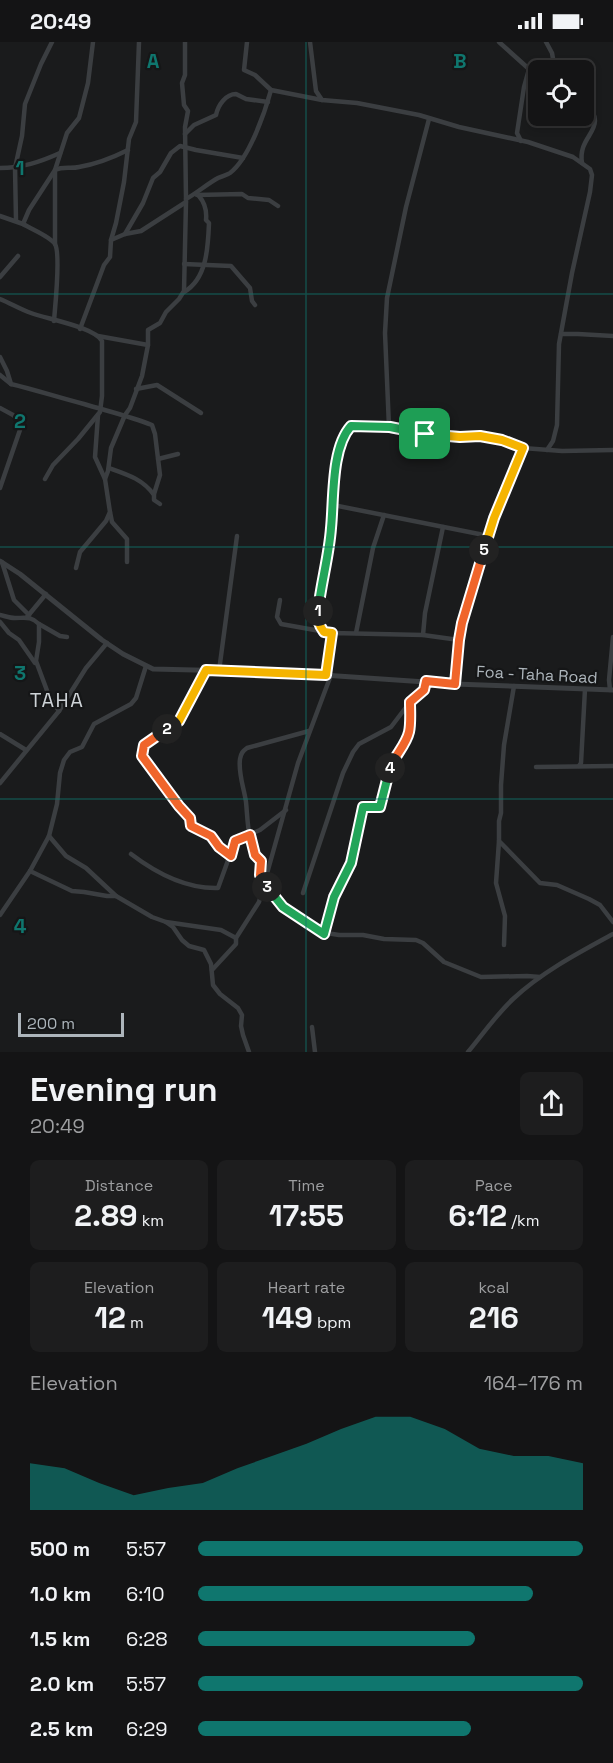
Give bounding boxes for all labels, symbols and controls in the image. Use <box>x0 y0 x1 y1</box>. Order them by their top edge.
text: 20:49 <box>30 7 91 35</box>
text: A <box>147 48 160 74</box>
text: B <box>453 48 467 74</box>
map controls <box>528 60 594 126</box>
button: locate <box>528 60 594 126</box>
text: 1 <box>15 155 25 181</box>
text: 2 <box>14 408 26 434</box>
pin <box>399 408 450 459</box>
icon: arrive <box>408 417 441 450</box>
pin: 5 <box>469 535 499 565</box>
text: 5 <box>479 539 489 560</box>
pin: 1 <box>303 596 333 626</box>
text: 1 <box>314 600 322 621</box>
text: 3 <box>14 660 26 686</box>
street label: Foa - Taha Road <box>476 661 598 688</box>
district label: TAHA <box>30 687 84 713</box>
pin: 2 <box>152 714 182 744</box>
text: 2 <box>162 718 172 739</box>
pin: 4 <box>375 753 405 783</box>
text: 4 <box>385 757 395 778</box>
pin: 3 <box>252 872 282 902</box>
text: 3 <box>262 876 272 897</box>
text: 4 <box>14 913 27 939</box>
scale bar <box>18 1010 124 1037</box>
text: 200 m <box>27 1013 75 1034</box>
text: Evening run <box>30 1069 218 1111</box>
button: share <box>520 1072 583 1135</box>
text: 20:49 <box>30 1113 85 1139</box>
text: Distance <box>85 1175 153 1196</box>
text: Time <box>288 1175 325 1196</box>
text: Pace <box>475 1175 513 1196</box>
text: 2.89 <box>74 1196 138 1235</box>
text: 17:55 <box>269 1196 344 1235</box>
text: 6:12 <box>448 1196 507 1235</box>
text: km <box>138 1210 164 1231</box>
text: /km <box>507 1210 539 1231</box>
text: Elevation <box>84 1277 154 1298</box>
text: Heart rate <box>268 1277 345 1298</box>
text: kcal <box>478 1277 509 1298</box>
text: 12 <box>95 1298 126 1337</box>
text: 149 <box>262 1298 313 1337</box>
text: 216 <box>469 1298 519 1337</box>
text: m <box>126 1312 144 1333</box>
text: bpm <box>313 1312 351 1333</box>
text: Elevation <box>30 1370 118 1396</box>
text: 164–176 m <box>484 1370 583 1396</box>
text: 500 m <box>30 1536 90 1562</box>
text: 5:57 <box>126 1536 166 1562</box>
text: 1.0 km <box>30 1581 91 1607</box>
text: 6:10 <box>126 1581 164 1607</box>
text: 1.5 km <box>30 1626 90 1652</box>
text: 6:28 <box>126 1626 168 1652</box>
text: 2.0 km <box>30 1671 94 1697</box>
text: 5:57 <box>126 1671 166 1697</box>
text: 2.5 km <box>30 1716 93 1742</box>
text: 6:29 <box>126 1716 168 1742</box>

